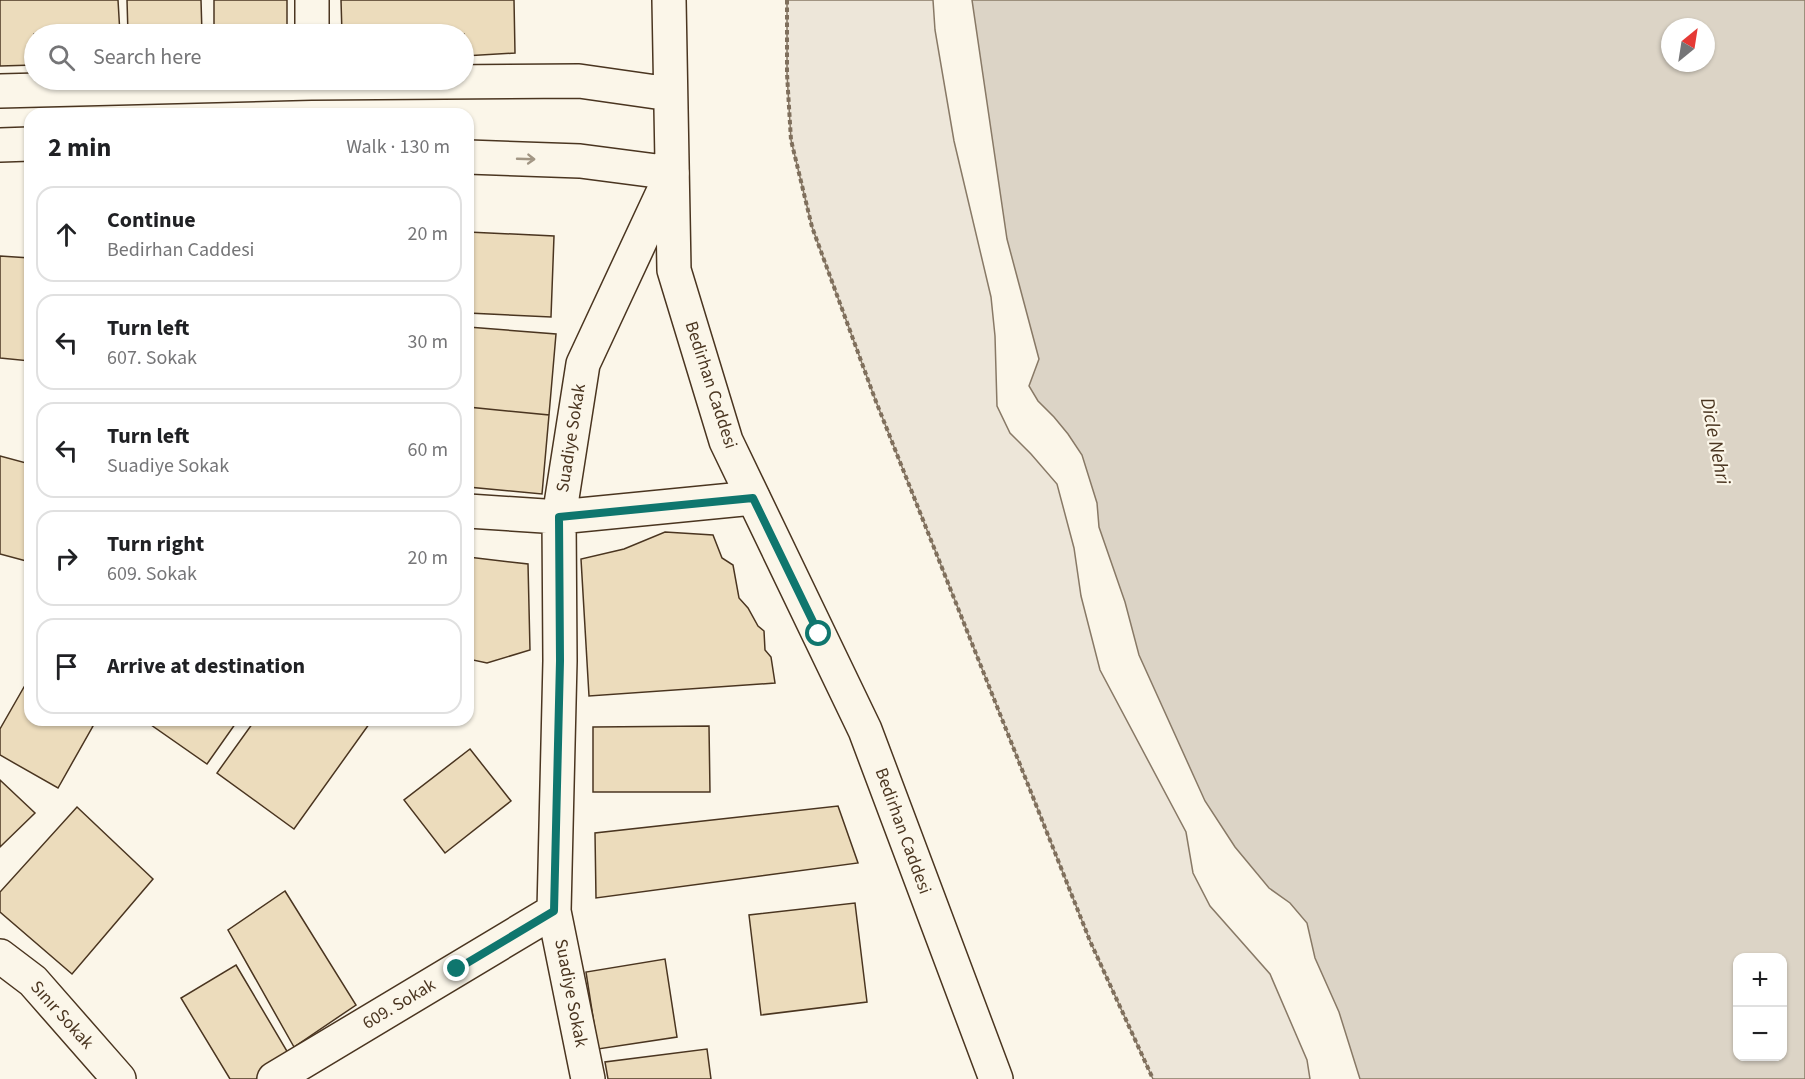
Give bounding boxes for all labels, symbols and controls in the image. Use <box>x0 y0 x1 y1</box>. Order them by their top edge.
north arrow <box>1661 18 1715 72</box>
search box <box>24 24 474 90</box>
icon: search <box>45 41 78 74</box>
text: Search here <box>93 41 201 73</box>
text: 2 min <box>48 129 111 166</box>
text: Walk · 130 m <box>346 133 450 161</box>
one-way arrow <box>516 154 536 165</box>
text: Continue <box>107 204 196 236</box>
icon: ahead <box>50 218 83 251</box>
text: 20 m <box>408 220 448 248</box>
text: Bedirhan Caddesi <box>107 236 254 264</box>
text: Turn left <box>107 312 189 344</box>
street label: Bedirhan Caddesi <box>679 318 743 452</box>
icon: left <box>50 326 83 359</box>
text: 30 m <box>408 328 448 356</box>
text: 607. Sokak <box>107 344 197 372</box>
street label: Suadiye Sokak <box>550 382 592 494</box>
water label: Dicle Nehri <box>1693 395 1737 487</box>
text: Turn left <box>107 420 189 452</box>
icon: left <box>50 434 83 467</box>
text: 60 m <box>408 436 448 464</box>
text: Suadiye Sokak <box>107 452 229 480</box>
text: Turn right <box>107 528 204 560</box>
icon: right <box>50 542 83 575</box>
text: 20 m <box>408 544 448 572</box>
text: 609. Sokak <box>107 560 197 588</box>
route start <box>805 620 831 646</box>
icon: arrive <box>50 650 83 683</box>
text: Arrive at destination <box>107 650 305 682</box>
street label: Bedirhan Caddesi <box>869 764 937 898</box>
street label: Suadiye Sokak <box>548 937 594 1049</box>
map controls <box>1733 953 1787 1061</box>
button: + <box>1733 953 1787 1007</box>
route end <box>443 955 469 981</box>
street label: 609. Sokak <box>358 972 440 1036</box>
street label: Sınır Sokak <box>25 975 100 1055</box>
button: − <box>1733 1007 1787 1061</box>

